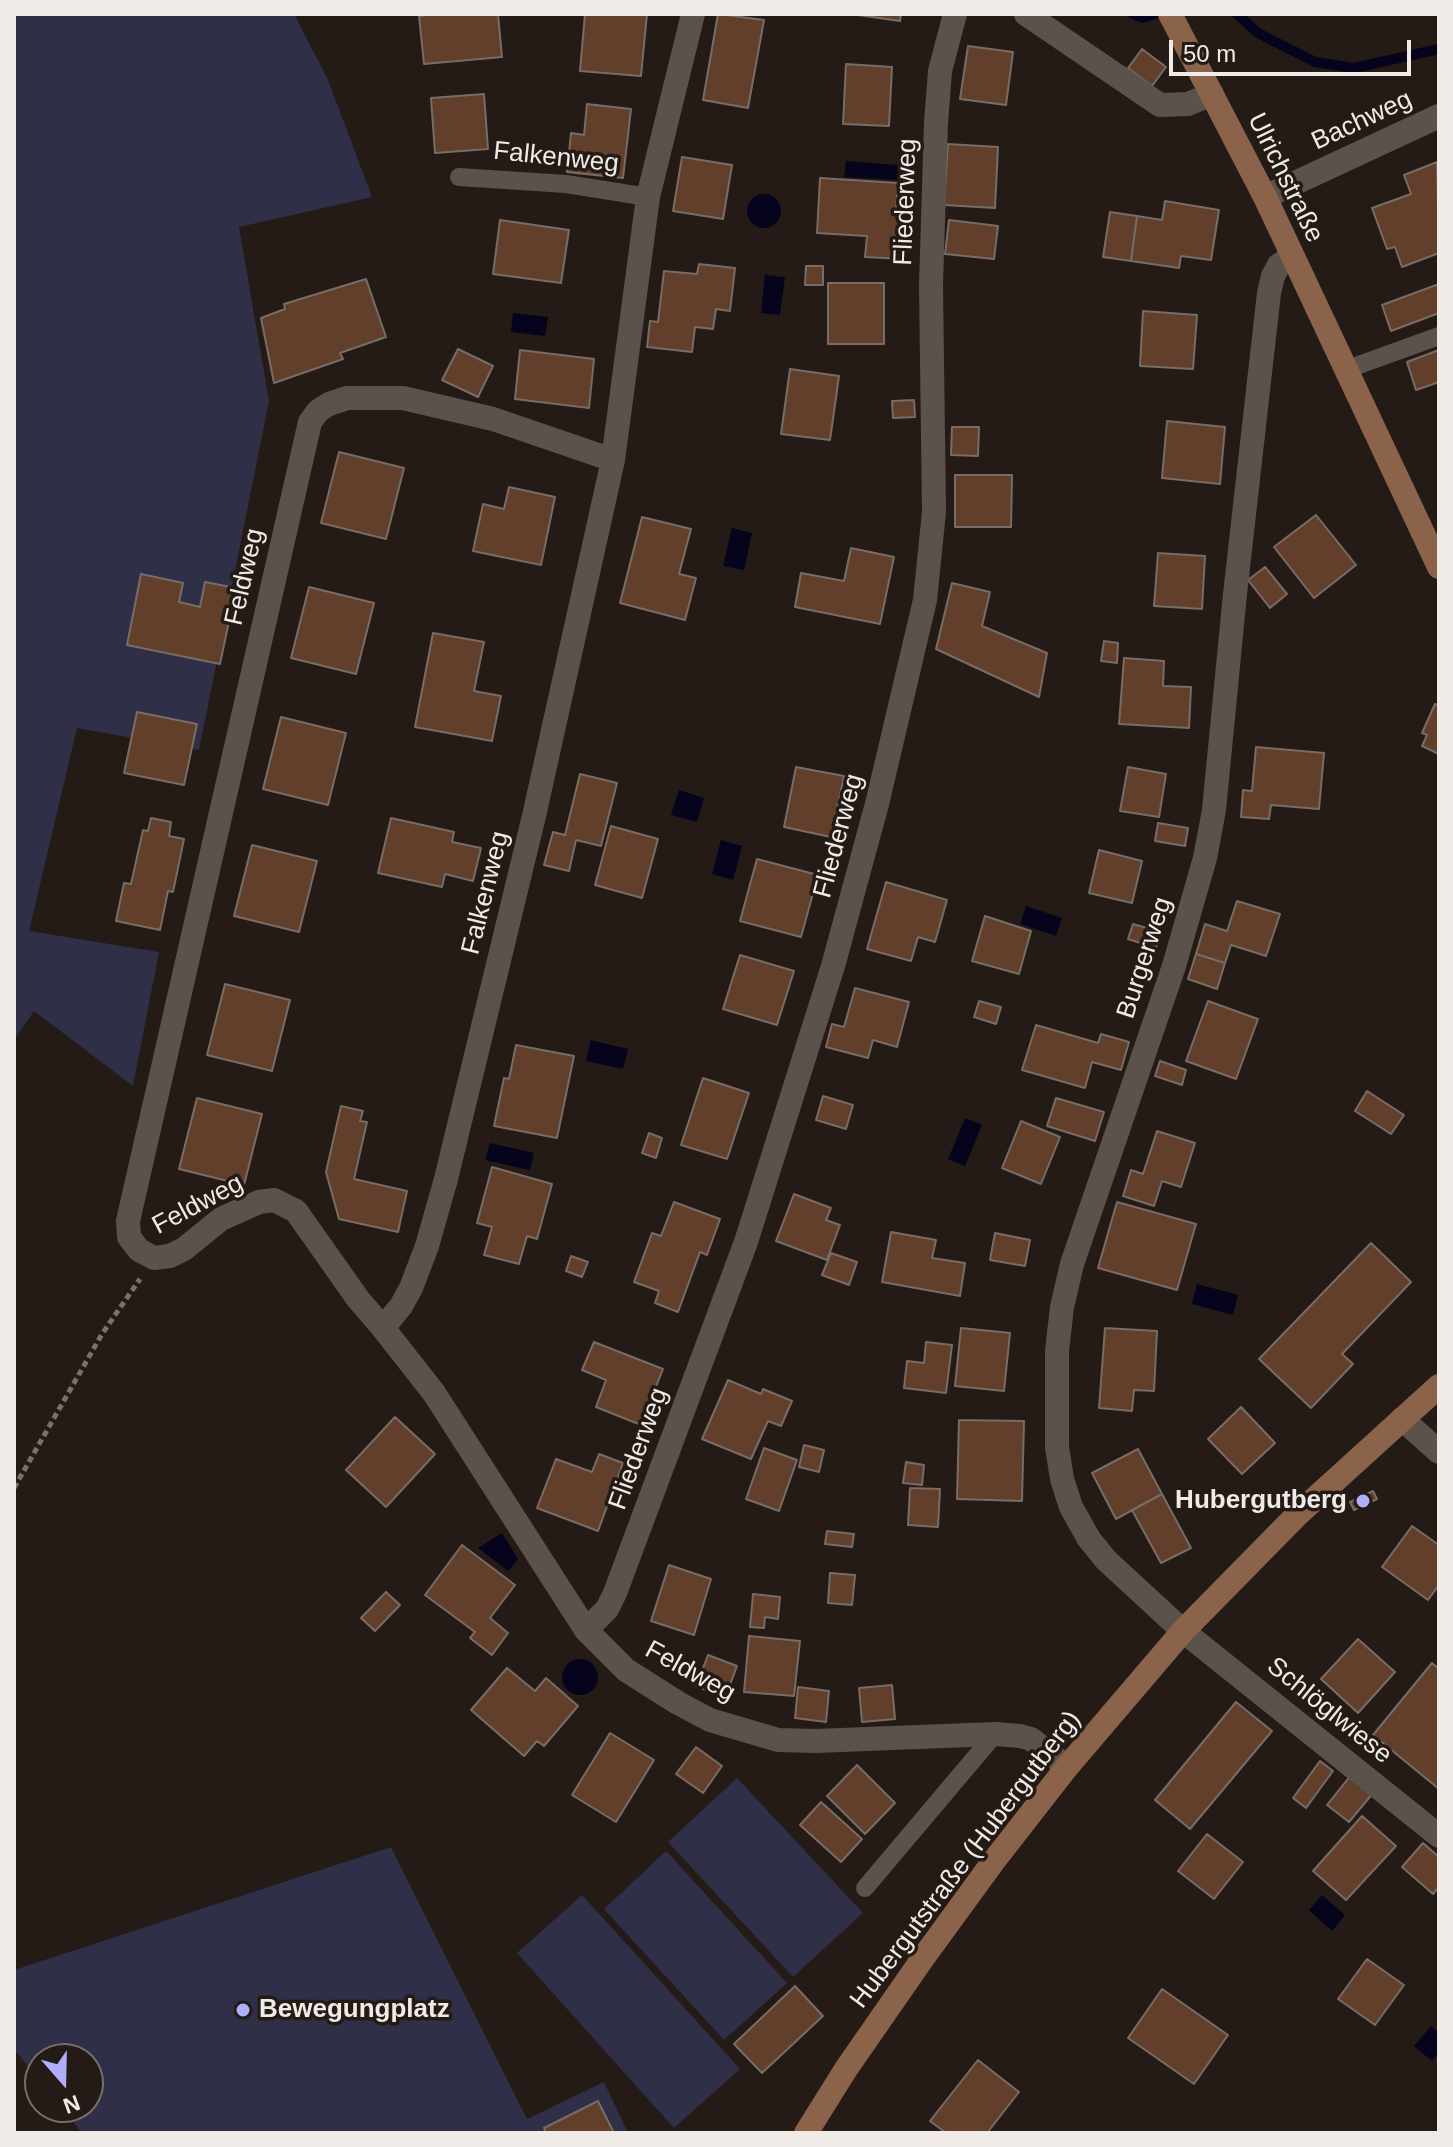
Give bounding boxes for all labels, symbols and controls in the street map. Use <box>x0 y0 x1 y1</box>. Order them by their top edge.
scale bar <box>1173 24 1415 74</box>
text: 50 m <box>1183 40 1236 67</box>
street label: Bachweg <box>1307 84 1417 158</box>
street label: Ulrichstraße <box>1240 108 1330 248</box>
street label: Falkenweg <box>492 136 620 180</box>
street label: Fliederweg <box>888 138 924 266</box>
street label: Feldweg <box>219 526 271 628</box>
street label: Fliederweg <box>807 771 871 901</box>
street label: Falkenweg <box>456 828 516 958</box>
street label: Burgerweg <box>1111 893 1179 1023</box>
street label: Feldweg <box>147 1168 249 1242</box>
street label: Fliederweg <box>603 1384 675 1514</box>
place label: Hubergutberg <box>1175 1485 1347 1517</box>
marker: Hubergutberg <box>1354 1492 1372 1510</box>
street label: Feldweg <box>639 1635 741 1709</box>
street label: Schlöglwiese <box>1260 1651 1398 1771</box>
street label: Hubergutstraße (Hubergutberg) <box>844 1705 1088 2015</box>
place label: Bewegungplatz <box>259 1994 450 2026</box>
marker: Bewegungplatz <box>234 2001 252 2019</box>
north arrow <box>24 2043 104 2123</box>
text: N <box>60 2090 83 2119</box>

